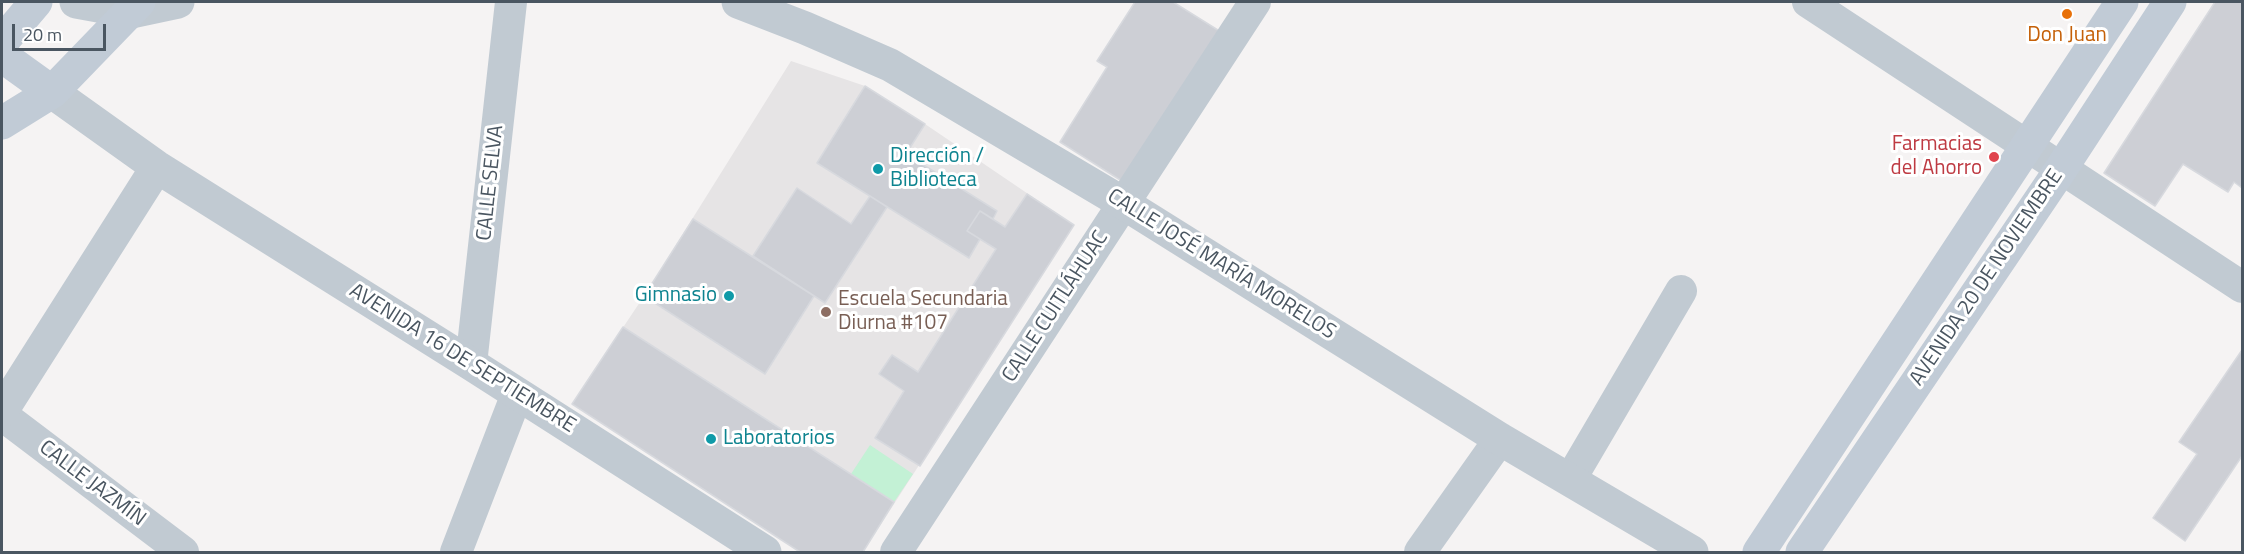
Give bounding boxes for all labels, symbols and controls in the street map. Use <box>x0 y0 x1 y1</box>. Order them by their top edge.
marker: Don Juan <box>2060 7 2074 21</box>
scale bar <box>15 12 110 50</box>
text: 20 m <box>23 21 62 48</box>
place label: Don Juan <box>2027 23 2107 49</box>
street label: CALLE SELVA <box>472 124 510 242</box>
place label: Farmacias del Ahorro <box>1891 132 1982 182</box>
place label: Dirección / Biblioteca <box>890 144 984 194</box>
marker: Farmacias del Ahorro <box>1987 150 2001 164</box>
marker: Dirección / Biblioteca <box>871 162 885 176</box>
street label: AVENIDA 20 DE NOVIEMBRE <box>1905 165 2069 391</box>
street label: CALLE JOSÉ MARÍA MORELOS <box>1102 184 1340 346</box>
street label: CALLE CUITLÁHUAC <box>998 227 1114 387</box>
street label: AVENIDA 16 DE SEPTIEMBRE <box>344 279 580 439</box>
place label: Gimnasio <box>635 283 717 309</box>
place label: Escuela Secundaria Diurna #107 <box>838 287 1008 337</box>
marker: Gimnasio <box>722 289 736 303</box>
marker: Escuela Secundaria Diurna #107 <box>819 305 833 319</box>
place label: Laboratorios <box>723 426 835 452</box>
marker: Laboratorios <box>704 432 718 446</box>
street label: CALLE JAZMÍN <box>34 436 150 532</box>

